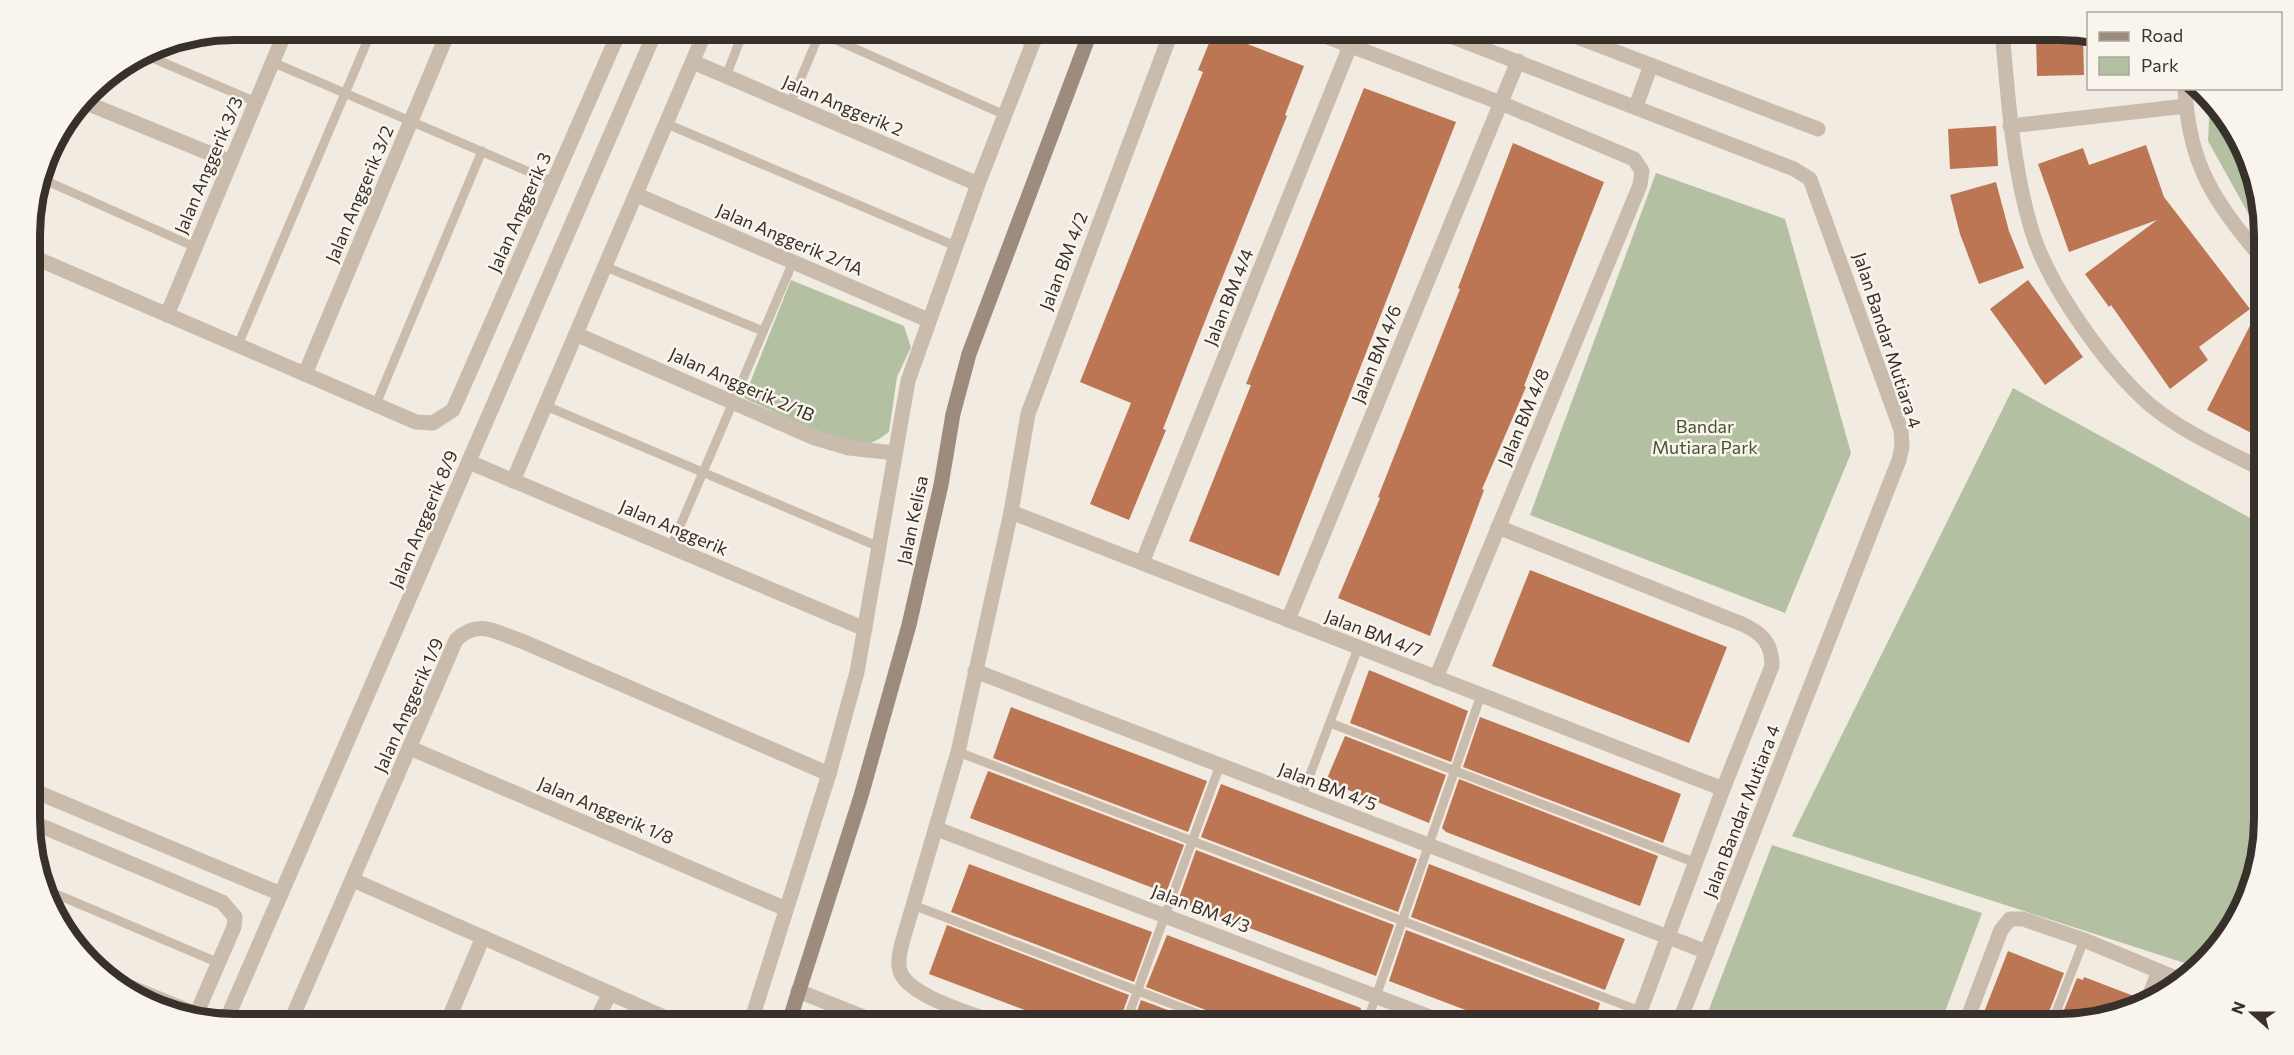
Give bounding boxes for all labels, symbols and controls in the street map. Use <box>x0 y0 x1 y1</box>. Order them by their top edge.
legend <box>2087 12 2282 90</box>
text: Road <box>2141 24 2183 46</box>
text: Park <box>2141 54 2179 76</box>
street label: Jalan Anggerik 2 <box>779 70 907 140</box>
street label: Jalan Anggerik 3/3 <box>169 93 247 237</box>
street label: Jalan Anggerik 3/2 <box>320 122 398 266</box>
street label: Jalan Anggerik 3 <box>483 148 555 276</box>
street label: Jalan Anggerik 2/1A <box>713 198 867 280</box>
street label: Jalan BM 4/2 <box>1034 209 1092 313</box>
street label: Jalan BM 4/4 <box>1199 245 1258 349</box>
street label: Jalan Bandar Mutiara 4 <box>1849 249 1927 431</box>
street label: Jalan BM 4/6 <box>1346 302 1406 406</box>
street label: Jalan Anggerik 2/1B <box>666 342 818 426</box>
street label: Jalan BM 4/8 <box>1493 365 1553 469</box>
park label: Bandar Mutiara Park <box>1652 415 1758 458</box>
street label: Jalan Anggerik 8/9 <box>384 447 462 591</box>
street label: Jalan Kelisa <box>892 474 932 566</box>
street label: Jalan Anggerik <box>617 494 732 560</box>
street label: Jalan BM 4/7 <box>1322 604 1426 662</box>
street label: Jalan Anggerik 1/9 <box>368 634 448 776</box>
street label: Jalan Bandar Mutiara 4 <box>1698 721 1784 901</box>
street label: Jalan BM 4/5 <box>1276 757 1380 815</box>
street label: Jalan Anggerik 1/8 <box>535 772 677 849</box>
street label: Jalan BM 4/3 <box>1149 879 1253 937</box>
north arrow <box>2222 983 2282 1043</box>
text: N <box>2227 998 2249 1016</box>

